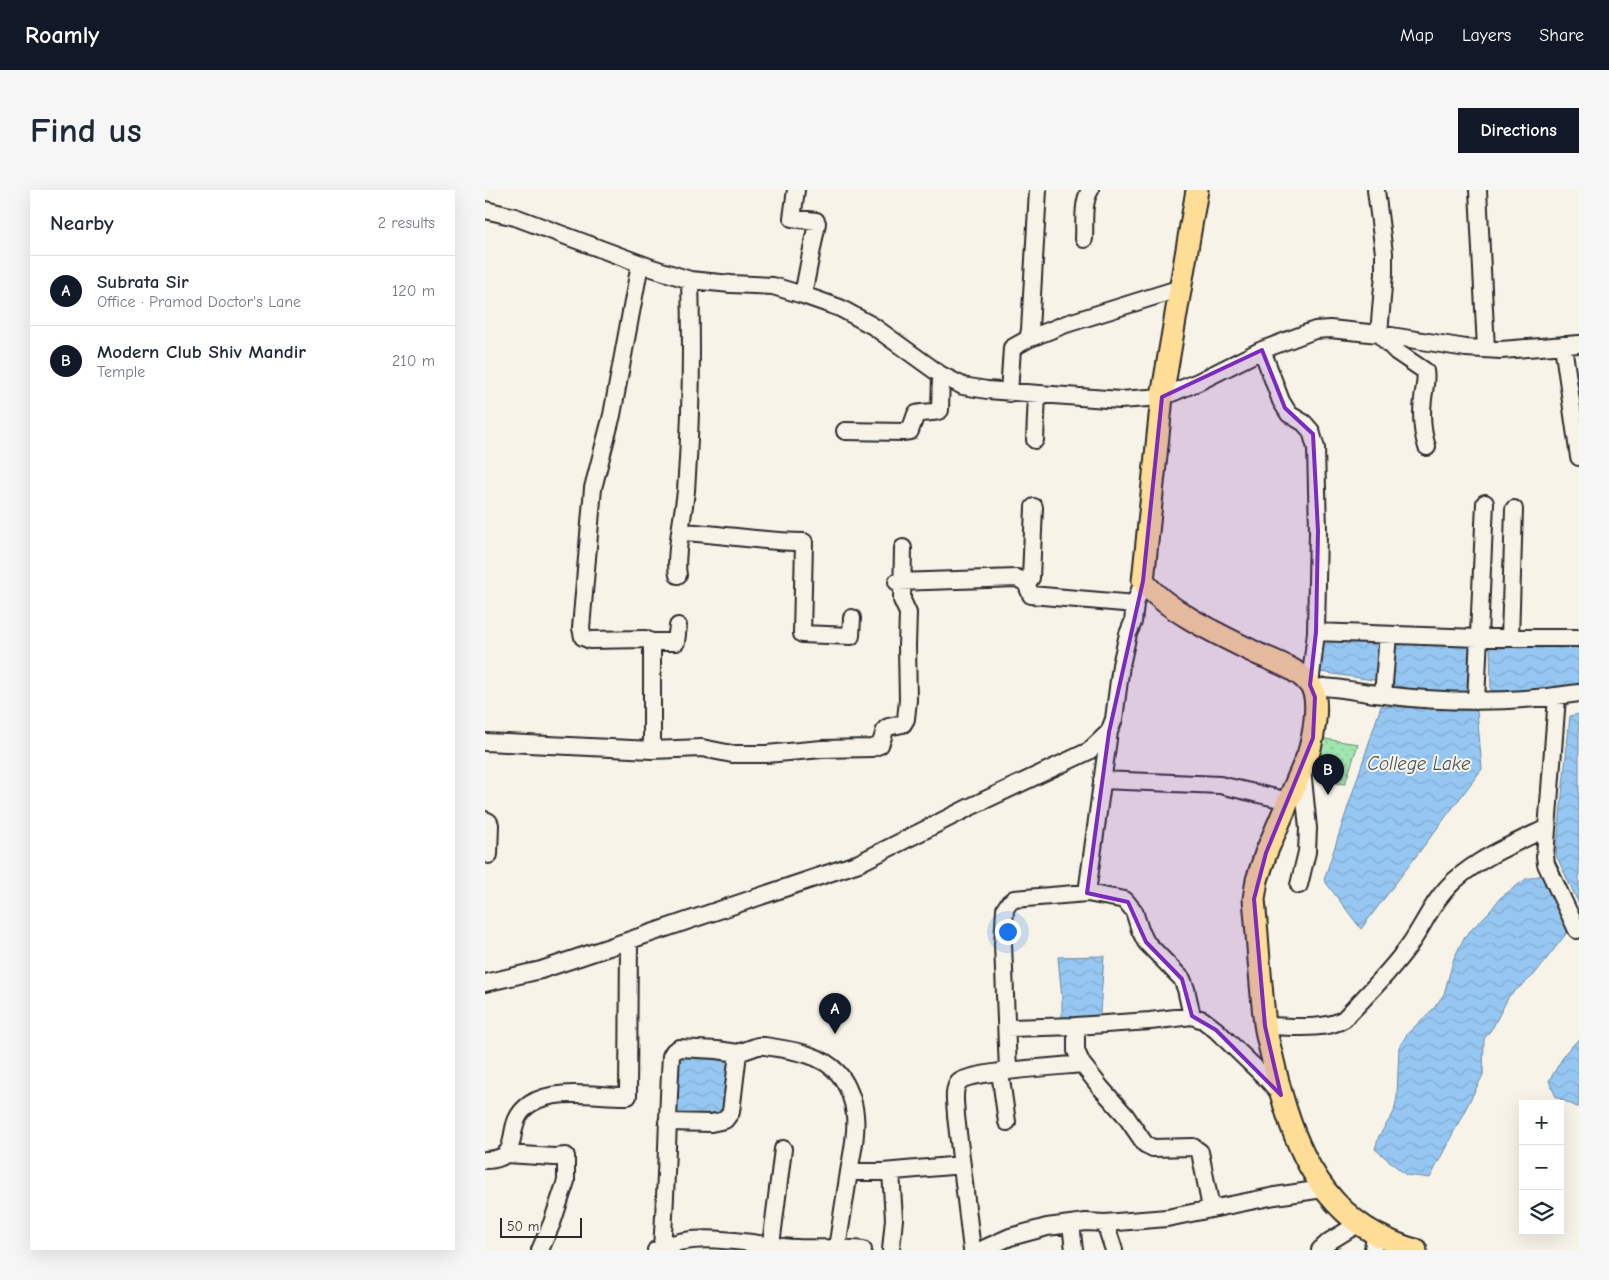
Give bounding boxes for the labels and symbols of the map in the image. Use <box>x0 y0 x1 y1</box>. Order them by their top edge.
water label: College Lake <box>1367 753 1471 775</box>
pin: B <box>1312 754 1344 795</box>
your location <box>995 919 1021 945</box>
pin: A <box>819 993 851 1034</box>
scale bar <box>500 1215 583 1238</box>

